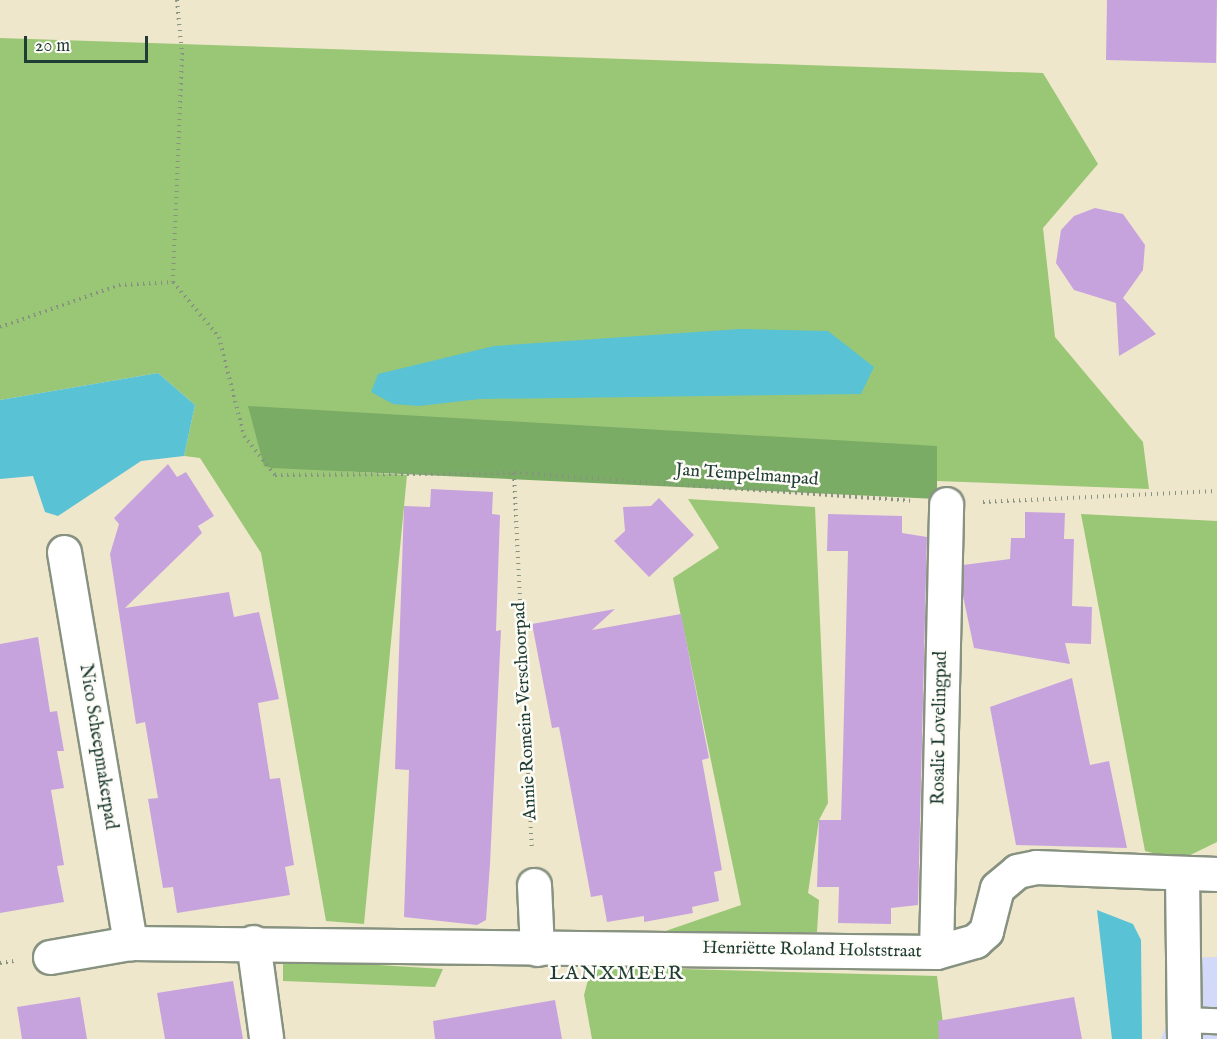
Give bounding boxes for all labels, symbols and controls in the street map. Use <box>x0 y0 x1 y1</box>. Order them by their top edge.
scale bar <box>27 24 152 62</box>
text: 20 m <box>35 35 70 58</box>
street label: Jan Tempelmanpad <box>675 460 819 492</box>
street label: Annie Romein-Verschoorpad <box>509 601 543 821</box>
street label: Rosalie Lovelingpad <box>929 651 953 805</box>
street label: Nico Scheepmakerpad <box>73 663 121 831</box>
street label: Henriëtte Roland Holststraat <box>702 938 922 964</box>
district label: LANXMEER <box>550 961 684 985</box>

